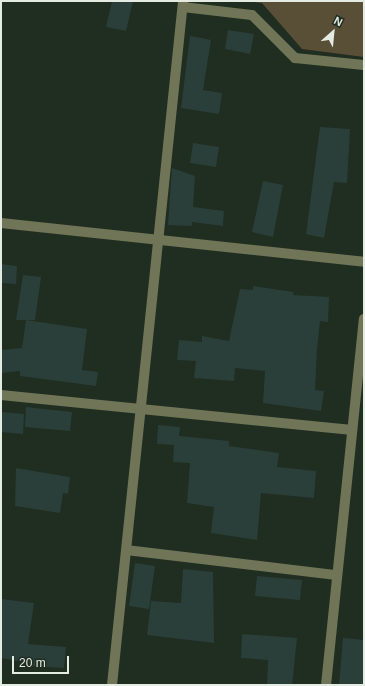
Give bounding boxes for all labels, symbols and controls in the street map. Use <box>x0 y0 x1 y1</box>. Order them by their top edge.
north arrow <box>313 12 353 52</box>
text: N <box>332 14 345 28</box>
scale bar <box>14 648 71 674</box>
text: 20 m <box>19 656 46 670</box>

